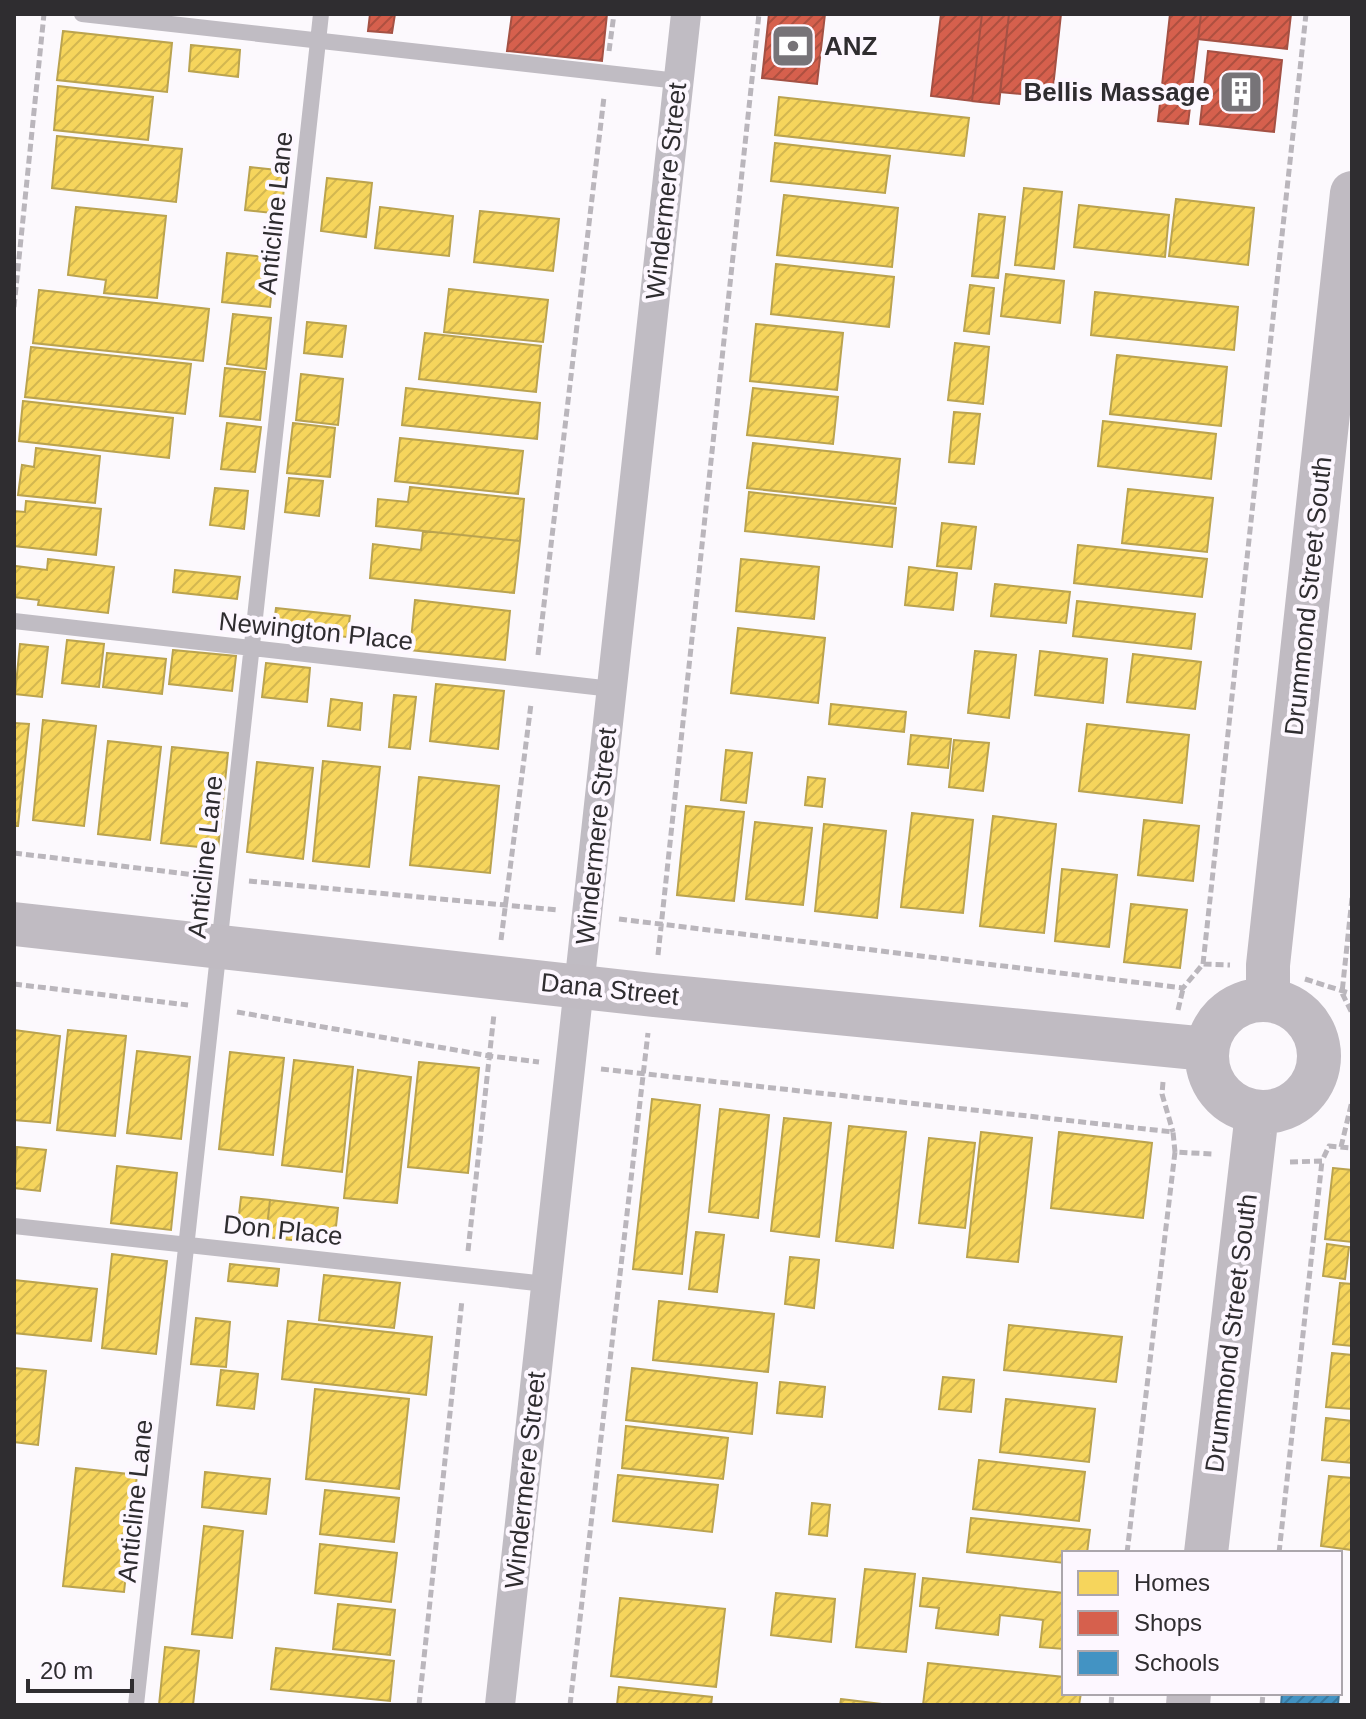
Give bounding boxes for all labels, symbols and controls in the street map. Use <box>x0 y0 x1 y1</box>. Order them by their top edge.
bank icon: ANZ <box>769 22 817 70</box>
place label: ANZ <box>824 31 878 61</box>
building icon: Bellis Massage <box>1217 68 1265 116</box>
place label: Bellis Massage <box>1024 77 1210 107</box>
street label: Windermere Street <box>640 80 692 301</box>
street label: Anticline Lane <box>252 130 298 296</box>
street label: Drummond Street South <box>1278 455 1338 737</box>
street label: Newington Place <box>217 606 415 656</box>
street label: Windermere Street <box>570 725 622 946</box>
street label: Anticline Lane <box>182 774 228 940</box>
street label: Dana Street <box>539 967 681 1011</box>
street label: Drummond Street South <box>1199 1192 1263 1474</box>
street label: Don Place <box>222 1209 344 1251</box>
street label: Windermere Street <box>499 1369 551 1590</box>
street label: Anticline Lane <box>112 1418 158 1584</box>
legend <box>1062 1551 1342 1695</box>
text: Homes <box>1134 1569 1210 1596</box>
text: Shops <box>1134 1609 1202 1636</box>
scale bar <box>28 1643 132 1693</box>
text: Schools <box>1134 1649 1219 1676</box>
text: 20 m <box>40 1657 93 1684</box>

